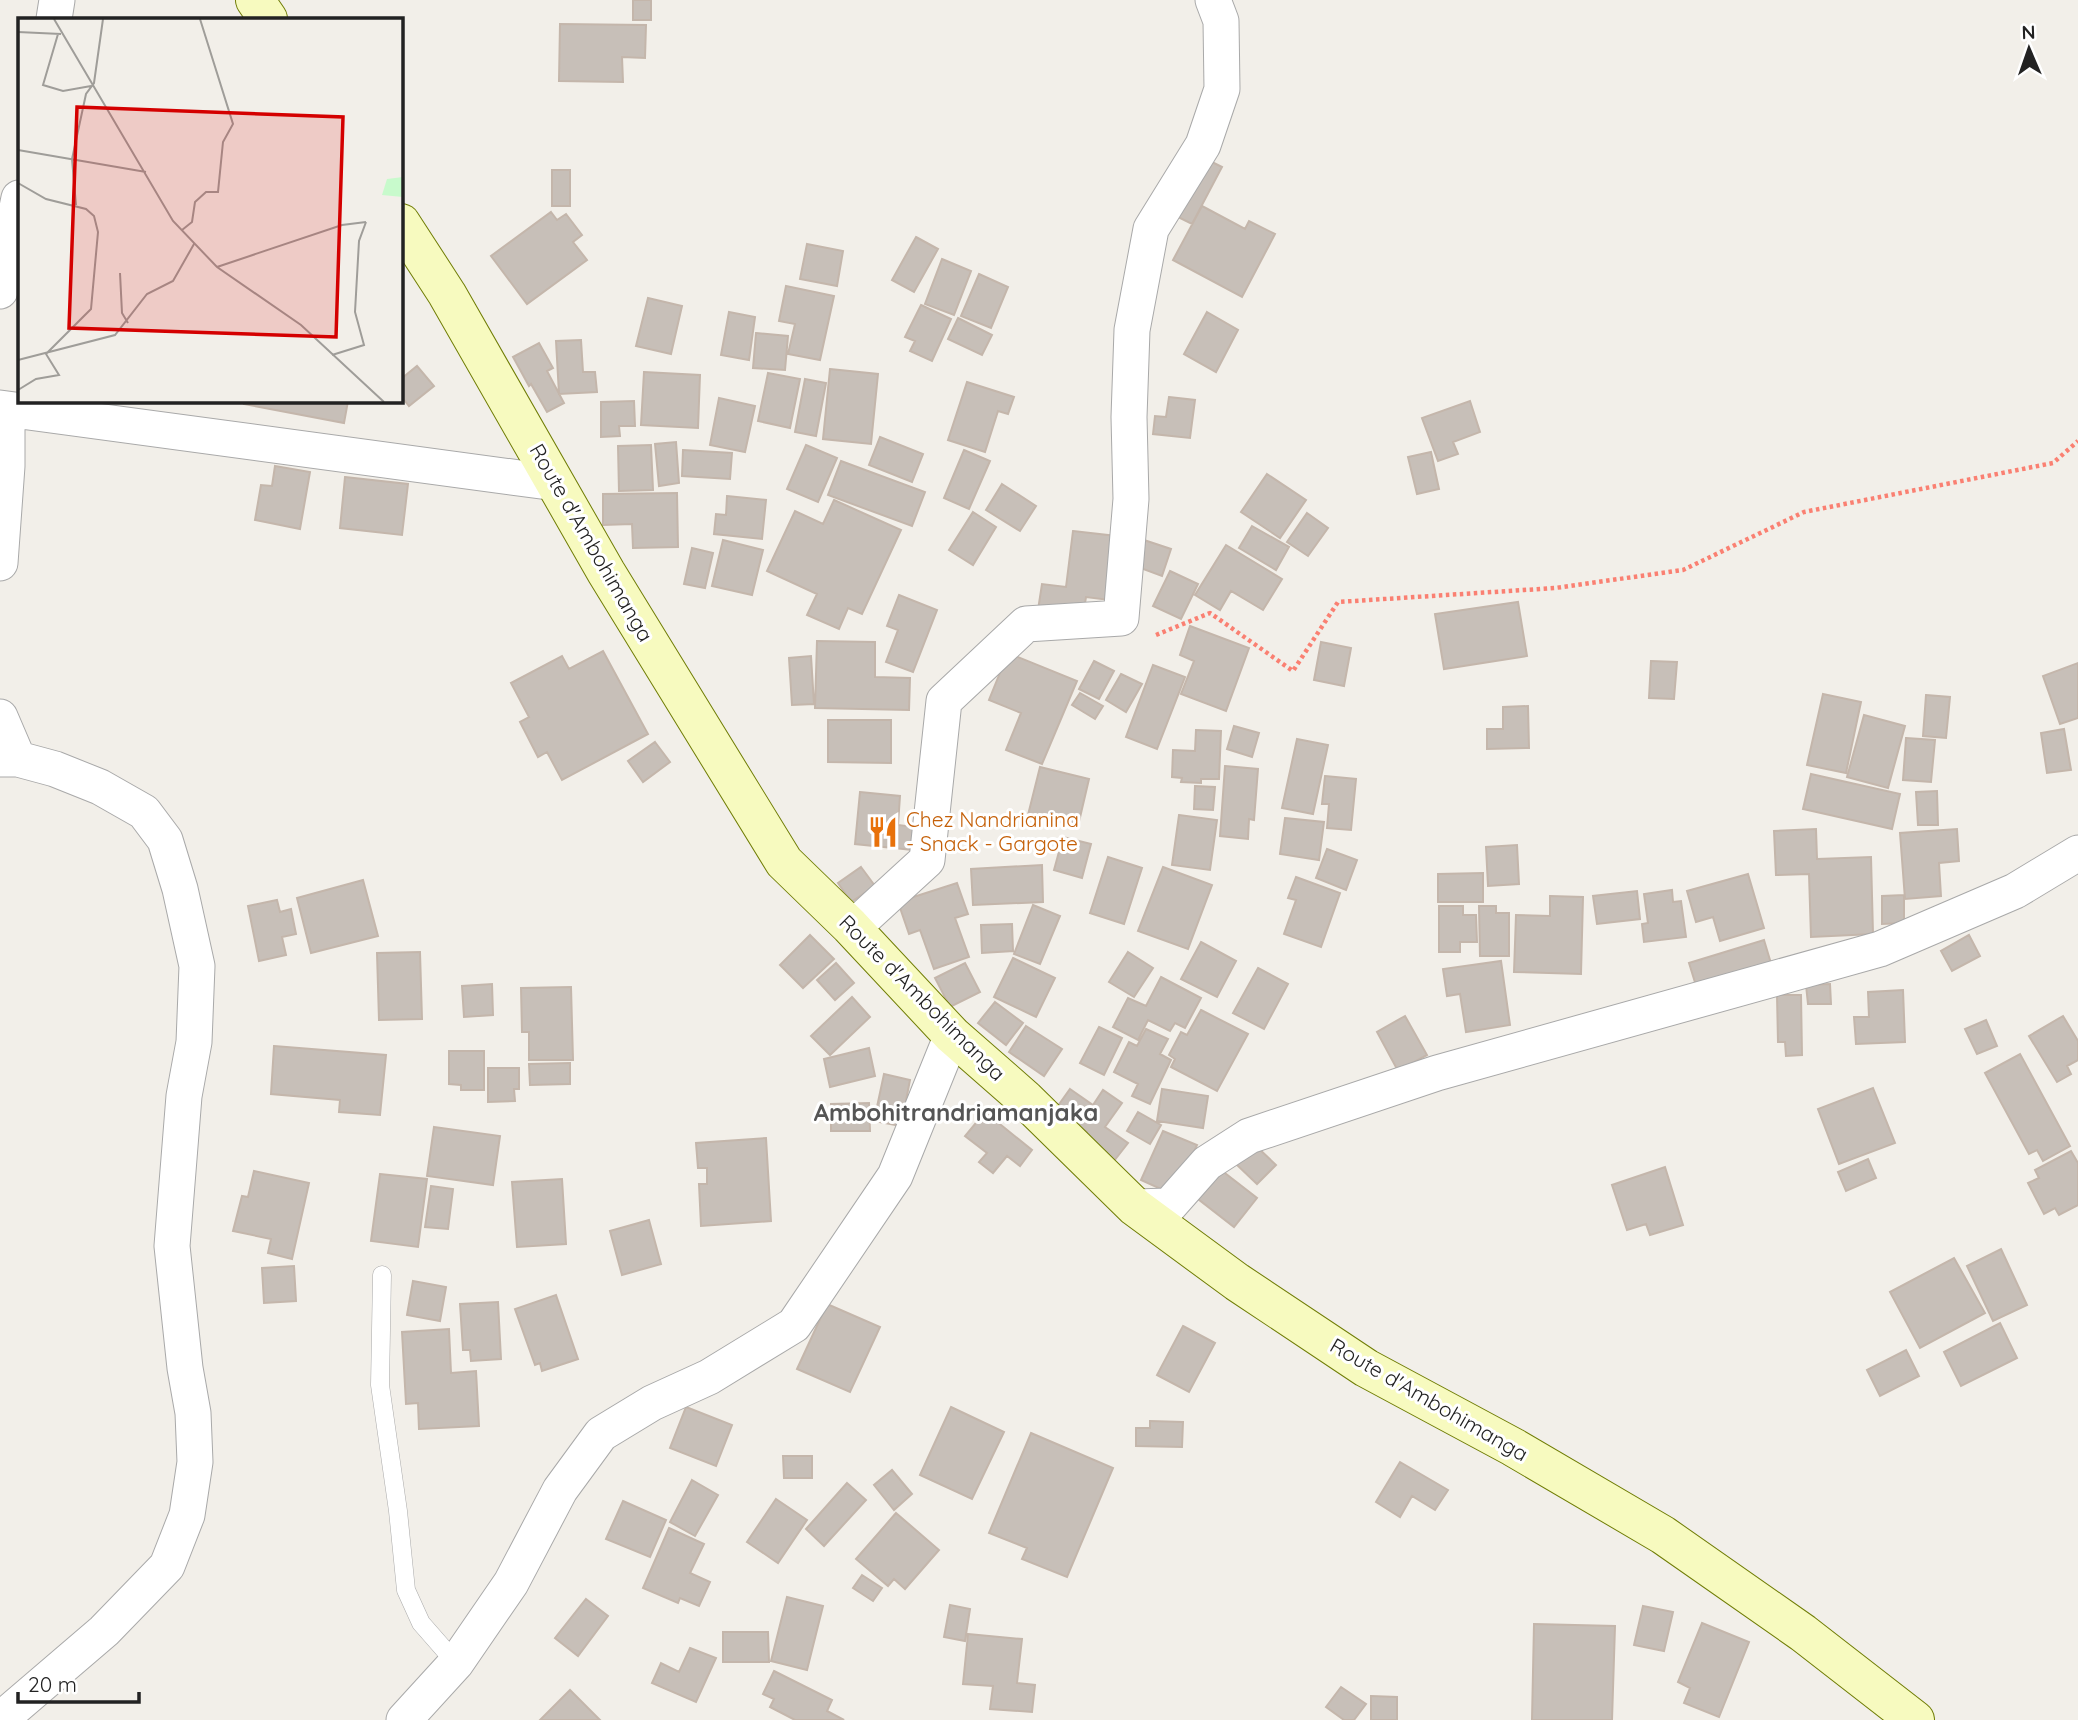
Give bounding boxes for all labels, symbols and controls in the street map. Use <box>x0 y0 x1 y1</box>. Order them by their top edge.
north arrow <box>1994 14 2064 84</box>
inset map <box>18 18 402 402</box>
text: N <box>2021 20 2036 44</box>
street label: Route d'Ambohimanga <box>525 439 659 646</box>
place label: Chez Nandrianina - Snack - Gargote <box>906 806 1079 856</box>
restaurant icon: Chez Nandrianina - Snack - Gargote <box>866 815 900 849</box>
street label: Route d'Ambohimanga <box>834 909 1011 1086</box>
district label: Ambohitrandriamanjaka <box>814 1097 1098 1127</box>
street label: Route d'Ambohimanga <box>1326 1332 1533 1466</box>
scale bar <box>18 1660 138 1704</box>
text: 20 m <box>28 1671 77 1697</box>

